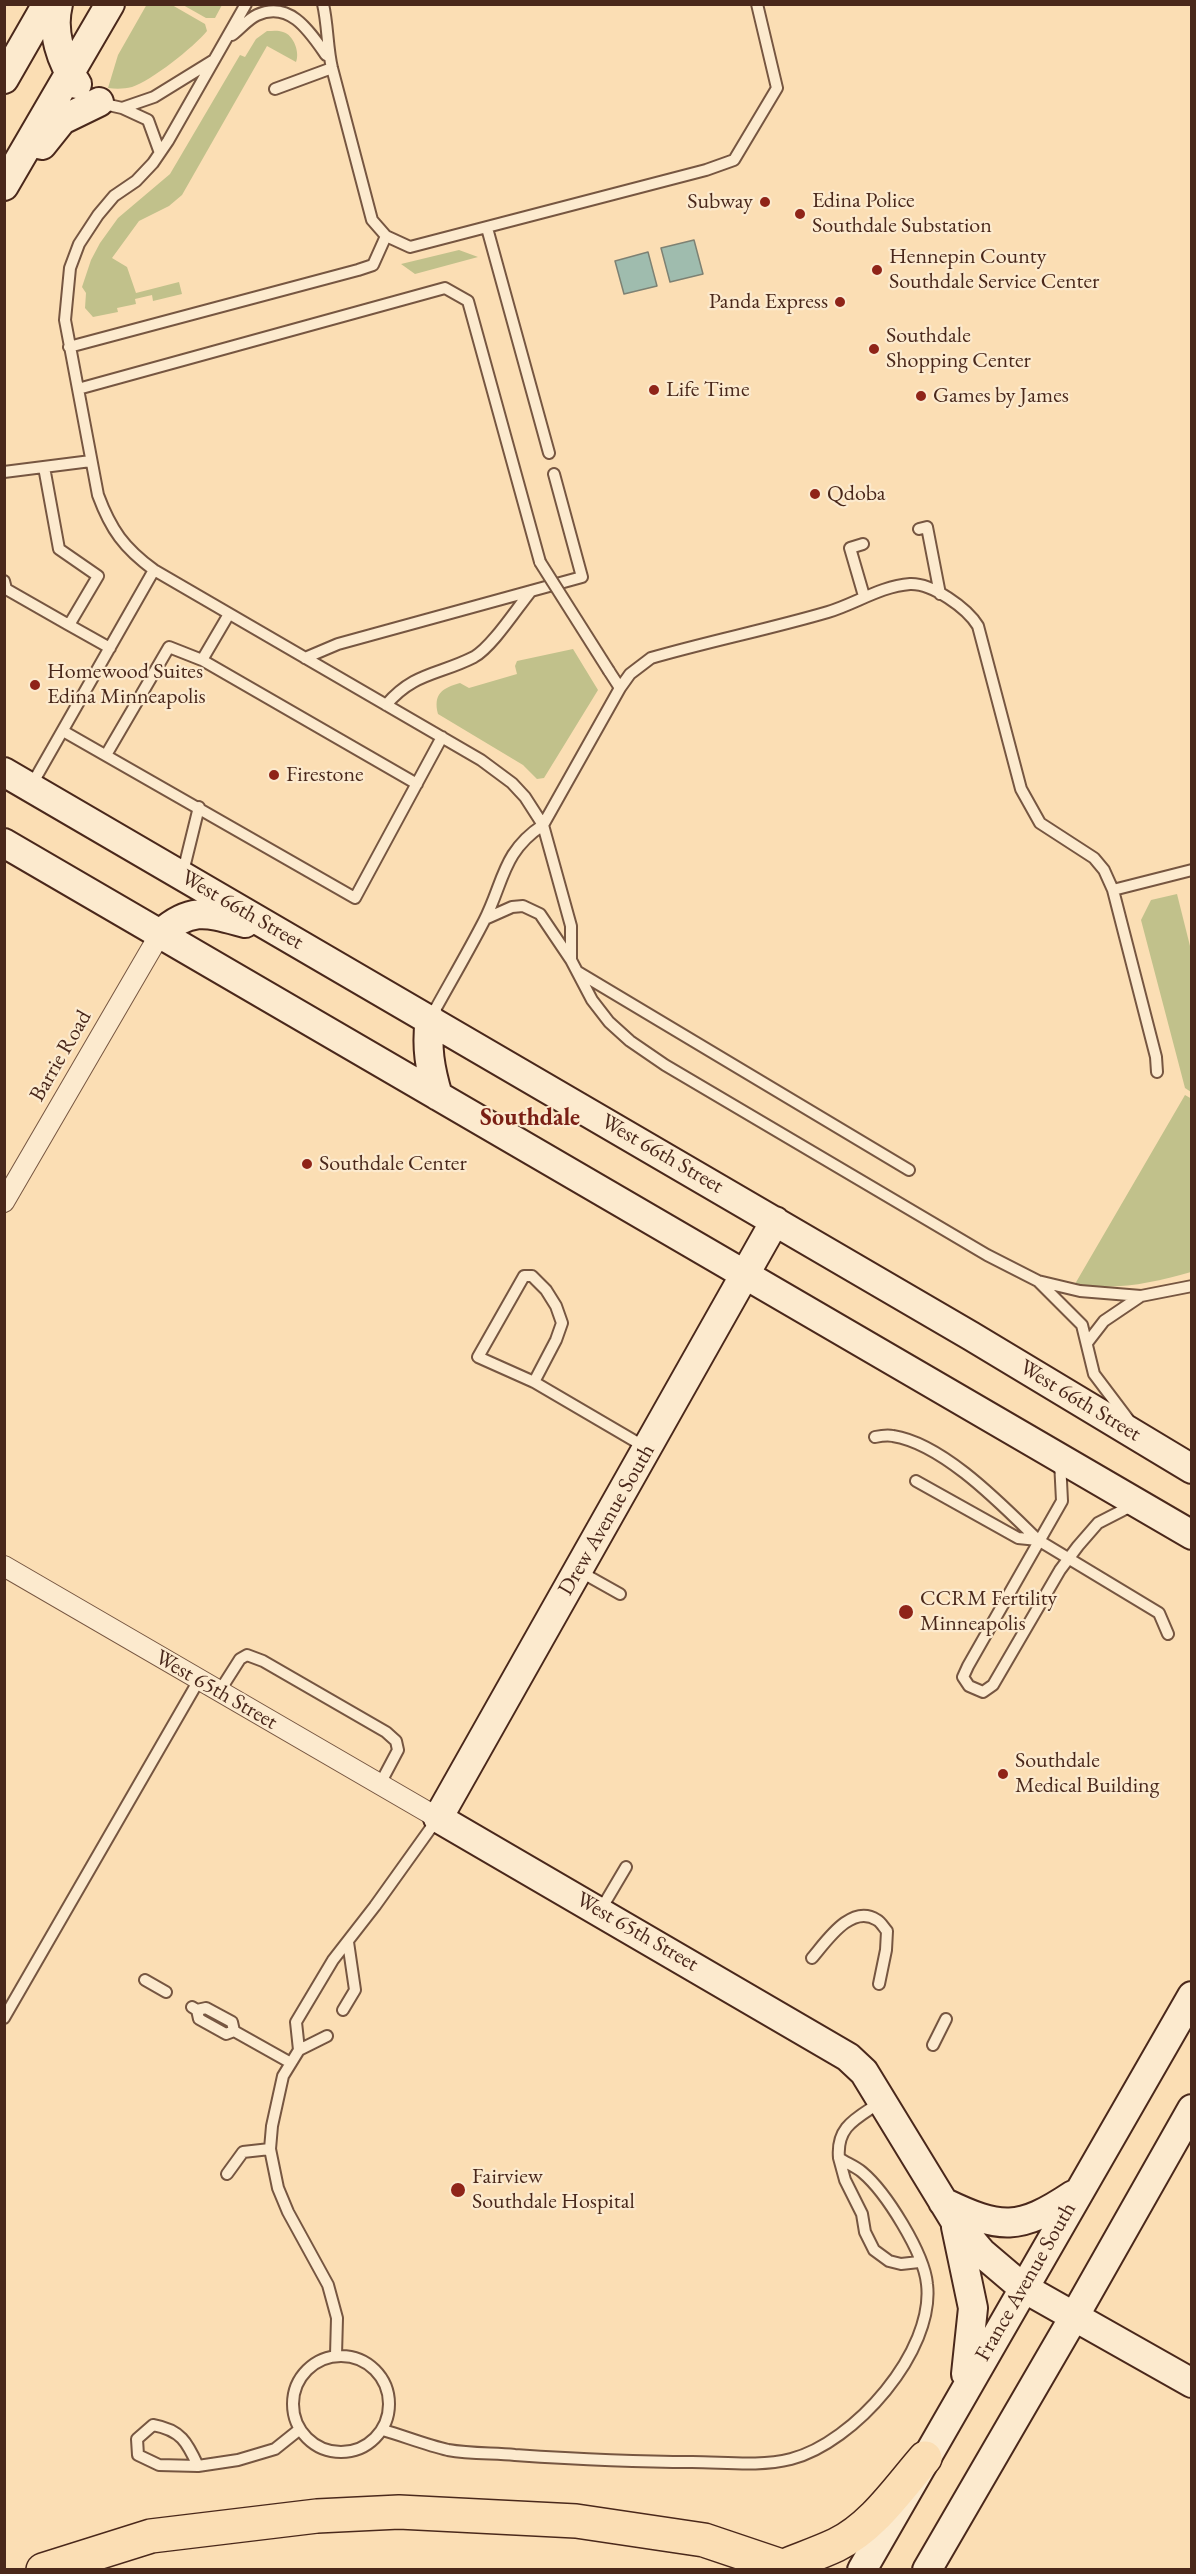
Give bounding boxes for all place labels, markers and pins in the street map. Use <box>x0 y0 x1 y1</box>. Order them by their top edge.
place label: Edina Police Southdale Substation <box>812 188 992 240</box>
place label: Subway <box>687 189 753 215</box>
marker: Subway <box>758 195 772 209</box>
marker: Edina Police Southdale Substation <box>793 207 807 221</box>
place label: Hennepin County Southdale Service Center <box>889 244 1099 296</box>
marker: Hennepin County Southdale Service Center <box>870 263 884 277</box>
place label: Panda Express <box>709 289 828 315</box>
marker: Panda Express <box>833 295 847 309</box>
place label: Southdale Shopping Center <box>886 323 1031 374</box>
marker: Southdale Shopping Center <box>867 342 881 356</box>
place label: Life Time <box>666 377 749 403</box>
marker: Life Time <box>647 383 661 397</box>
place label: Games by James <box>933 383 1069 409</box>
marker: Games by James <box>914 389 928 403</box>
place label: Qdoba <box>827 481 885 507</box>
marker: Qdoba <box>808 487 822 501</box>
place label: Homewood Suites Edina Minneapolis <box>47 659 206 710</box>
marker: Homewood Suites Edina Minneapolis <box>28 678 42 692</box>
place label: Firestone <box>286 762 364 788</box>
marker: Firestone <box>267 768 281 782</box>
place label: Southdale Center <box>319 1151 467 1177</box>
marker: Southdale Center <box>300 1157 314 1171</box>
place label: CCRM Fertility Minneapolis <box>920 1586 1057 1638</box>
marker: CCRM Fertility Minneapolis <box>897 1603 915 1621</box>
place label: Southdale Medical Building <box>1015 1748 1159 1800</box>
marker: Southdale Medical Building <box>996 1767 1010 1781</box>
place label: Fairview Southdale Hospital <box>472 2164 635 2216</box>
marker: Fairview Southdale Hospital <box>449 2181 467 2199</box>

